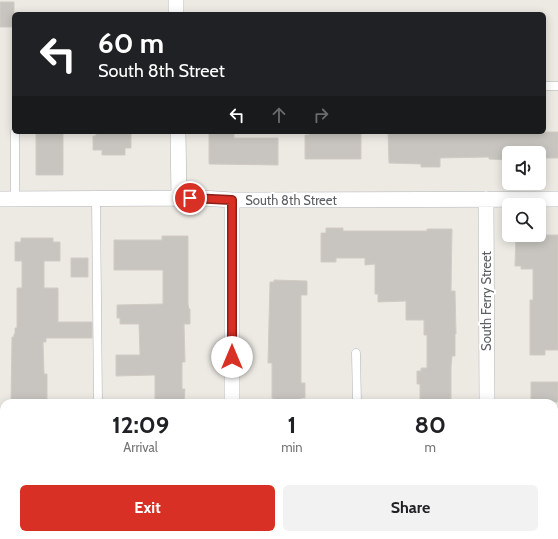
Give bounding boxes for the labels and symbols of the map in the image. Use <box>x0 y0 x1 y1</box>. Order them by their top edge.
pin <box>173 181 207 215</box>
street label: South 8th Street <box>245 192 337 208</box>
street label: South Ferry Street <box>478 250 494 351</box>
position arrow <box>211 336 253 378</box>

